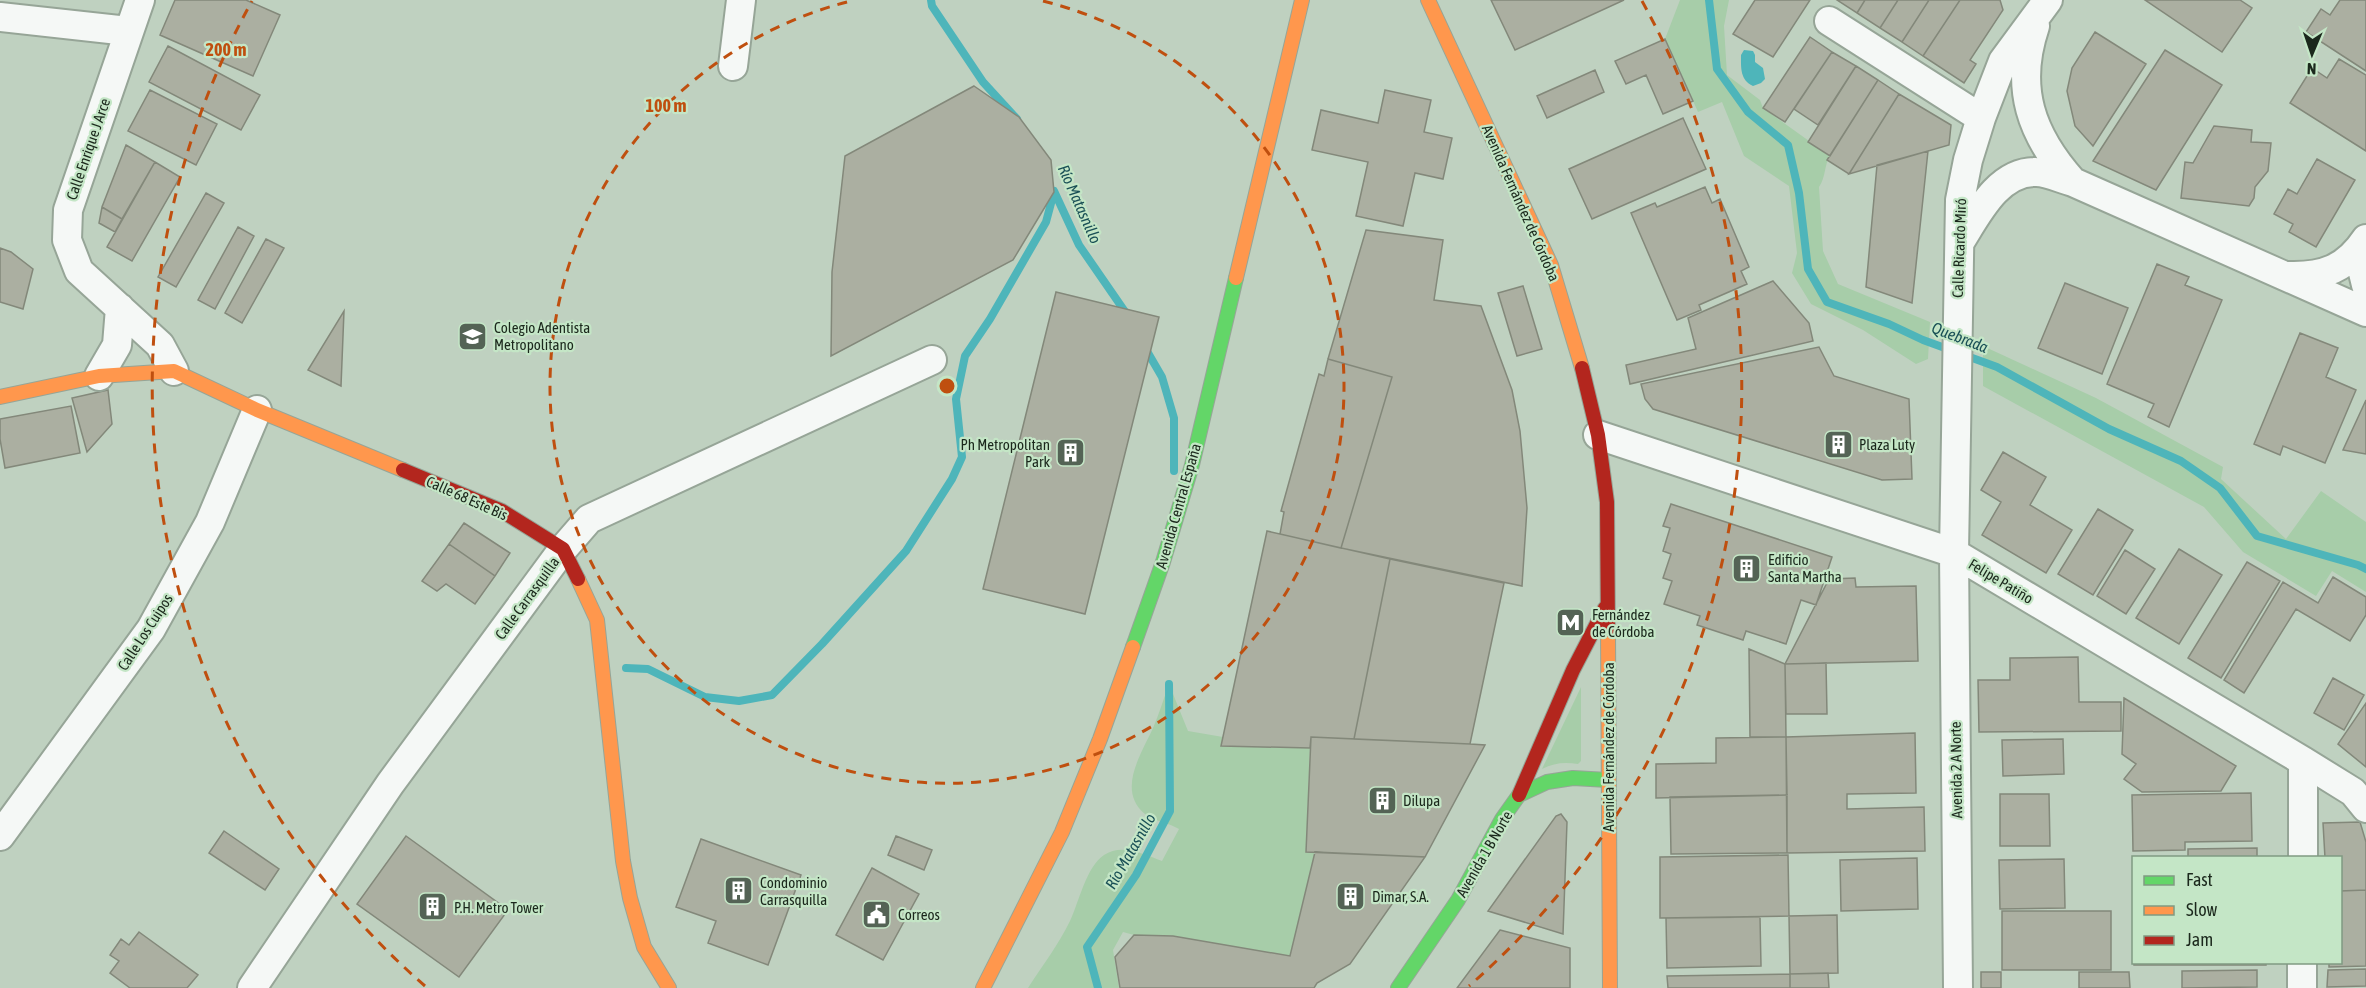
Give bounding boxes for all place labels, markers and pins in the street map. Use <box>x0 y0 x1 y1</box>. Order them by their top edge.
place label: Colegio Adentista Metropolitano <box>494 319 590 353</box>
school or university icon: Colegio Adentista Metropolitano <box>457 320 489 352</box>
centre of rings <box>937 376 957 396</box>
building icon: Plaza Luty <box>1822 428 1854 460</box>
place label: Ph Metropolitan Park <box>961 436 1050 470</box>
place label: Plaza Luty <box>1859 436 1915 453</box>
building icon: Ph Metropolitan Park <box>1055 437 1087 469</box>
place label: Edificio Santa Martha <box>1768 551 1842 585</box>
building icon: Edificio Santa Martha <box>1731 552 1763 584</box>
place label: Fernández de Córdoba <box>1592 606 1654 640</box>
metro station icon: Fernández de Córdoba <box>1555 607 1587 639</box>
building icon: Dilupa <box>1366 784 1398 816</box>
place label: Dilupa <box>1403 792 1440 809</box>
place label: Condominio Carrasquilla <box>760 874 827 908</box>
building icon: Condominio Carrasquilla <box>723 875 755 907</box>
building icon: Dimar, S.A. <box>1335 880 1367 912</box>
place label: Dimar, S.A. <box>1372 888 1429 905</box>
building icon: P.H. Metro Tower <box>417 891 449 923</box>
public building icon: Correos <box>861 898 893 930</box>
place label: P.H. Metro Tower <box>454 899 544 916</box>
place label: Correos <box>898 906 940 923</box>

